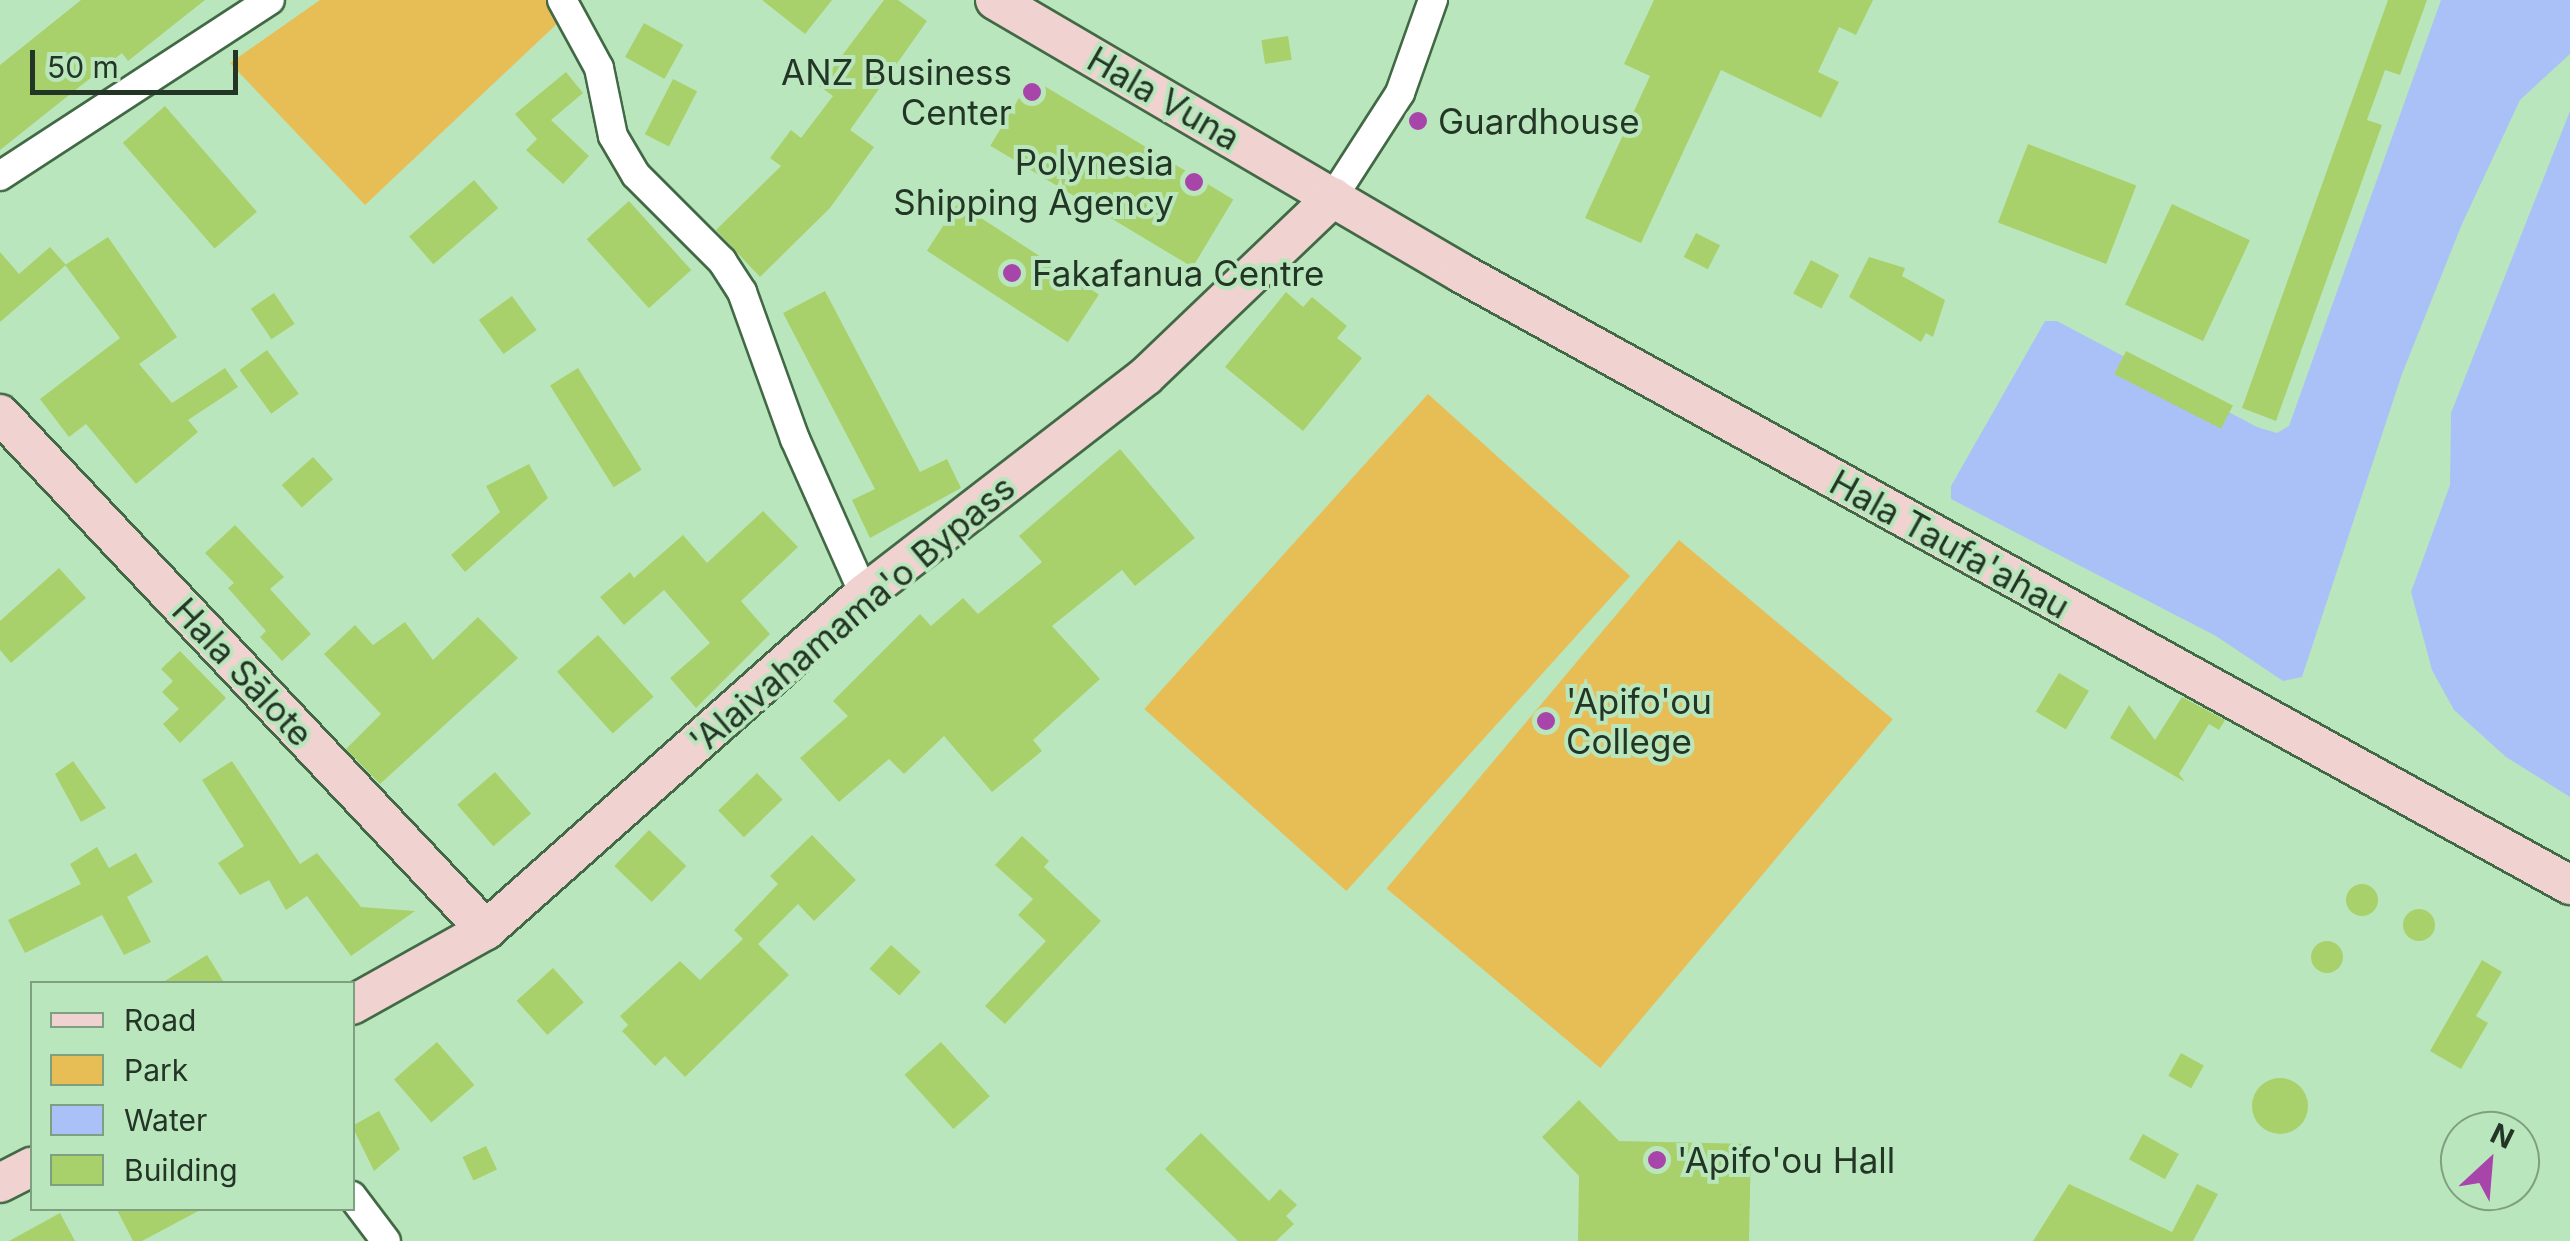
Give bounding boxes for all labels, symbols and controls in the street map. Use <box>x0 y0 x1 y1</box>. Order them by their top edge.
scale bar <box>35 30 242 92</box>
street label: Hala Vuna <box>1080 38 1248 158</box>
text: 50 m <box>47 49 119 85</box>
place label: ANZ Business Center <box>781 51 1012 133</box>
marker: ANZ Business Center <box>1021 81 1043 103</box>
place label: Guardhouse <box>1438 100 1640 142</box>
marker: Guardhouse <box>1407 110 1429 132</box>
place label: Polynesia Shipping Agency <box>893 141 1174 223</box>
marker: Polynesia Shipping Agency <box>1183 171 1205 193</box>
place label: Fakafanua Centre <box>1032 252 1324 294</box>
marker: Fakafanua Centre <box>1001 262 1023 284</box>
street label: Hala Taufa'ahau <box>1823 461 2077 627</box>
street label: 'Alaivahamama'o Bypass <box>681 466 1023 762</box>
street label: Hala Sālote <box>164 589 322 755</box>
place label: 'Apifo'ou College <box>1566 680 1712 762</box>
marker: 'Apifo'ou College <box>1535 710 1557 732</box>
legend <box>30 981 355 1211</box>
text: Road <box>124 1002 196 1038</box>
text: Park <box>124 1052 188 1088</box>
text: Water <box>124 1102 207 1138</box>
north arrow <box>2440 1111 2540 1211</box>
text: N <box>2485 1116 2519 1156</box>
place label: 'Apifo'ou Hall <box>1677 1139 1895 1181</box>
marker: 'Apifo'ou Hall <box>1646 1149 1668 1171</box>
text: Building <box>124 1152 238 1188</box>

